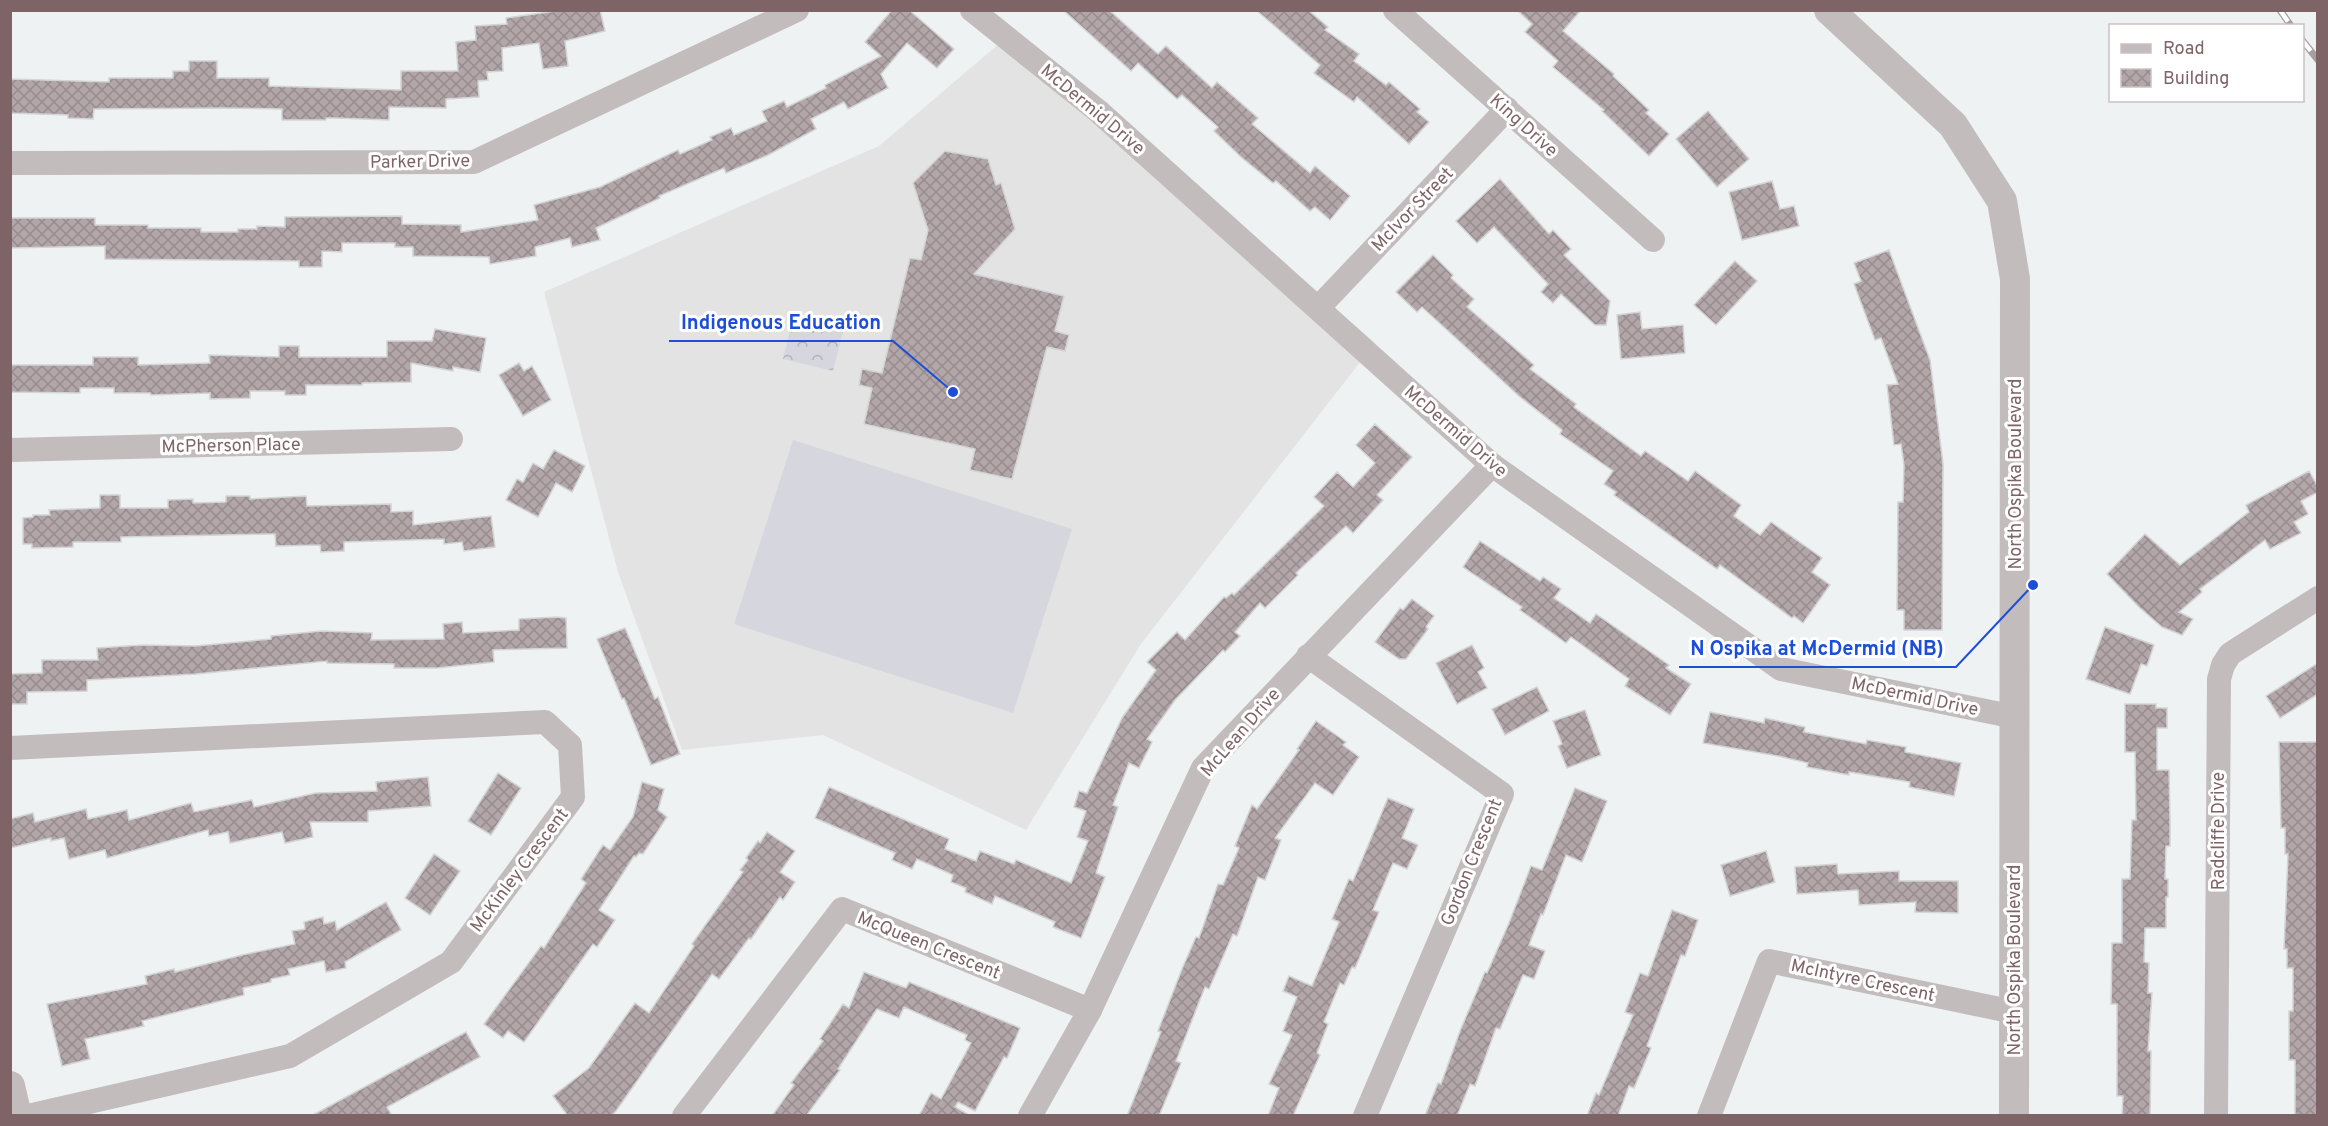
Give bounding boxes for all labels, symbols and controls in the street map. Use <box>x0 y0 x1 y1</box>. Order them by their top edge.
legend <box>2109 24 2304 102</box>
text: Road <box>2163 38 2205 61</box>
street label: McDermid Drive <box>1035 60 1149 160</box>
text: Building <box>2163 68 2229 91</box>
street label: King Drive <box>1484 90 1562 163</box>
street label: Parker Drive <box>370 150 470 175</box>
street label: McIvor Street <box>1367 163 1459 257</box>
callout: Indigenous Education <box>669 303 893 341</box>
text: Indigenous Education <box>681 311 881 337</box>
street label: North Ospika Boulevard <box>2005 379 2028 569</box>
street label: McDermid Drive <box>1399 381 1511 483</box>
street label: McPherson Place <box>161 434 301 459</box>
callout: N Ospika at McDermid (NB) <box>1679 629 1956 667</box>
text: N Ospika at McDermid (NB) <box>1690 637 1944 663</box>
street label: McDermid Drive <box>1849 673 1980 722</box>
street label: McLean Drive <box>1196 684 1286 782</box>
street label: Radcliffe Drive <box>2208 772 2231 890</box>
street label: Gordon Crescent <box>1436 796 1508 929</box>
street label: McKinley Crescent <box>466 804 574 938</box>
street label: North Ospika Boulevard <box>2004 865 2027 1055</box>
street label: McQueen Crescent <box>854 907 1003 986</box>
street label: McIntyre Crescent <box>1789 955 1937 1008</box>

